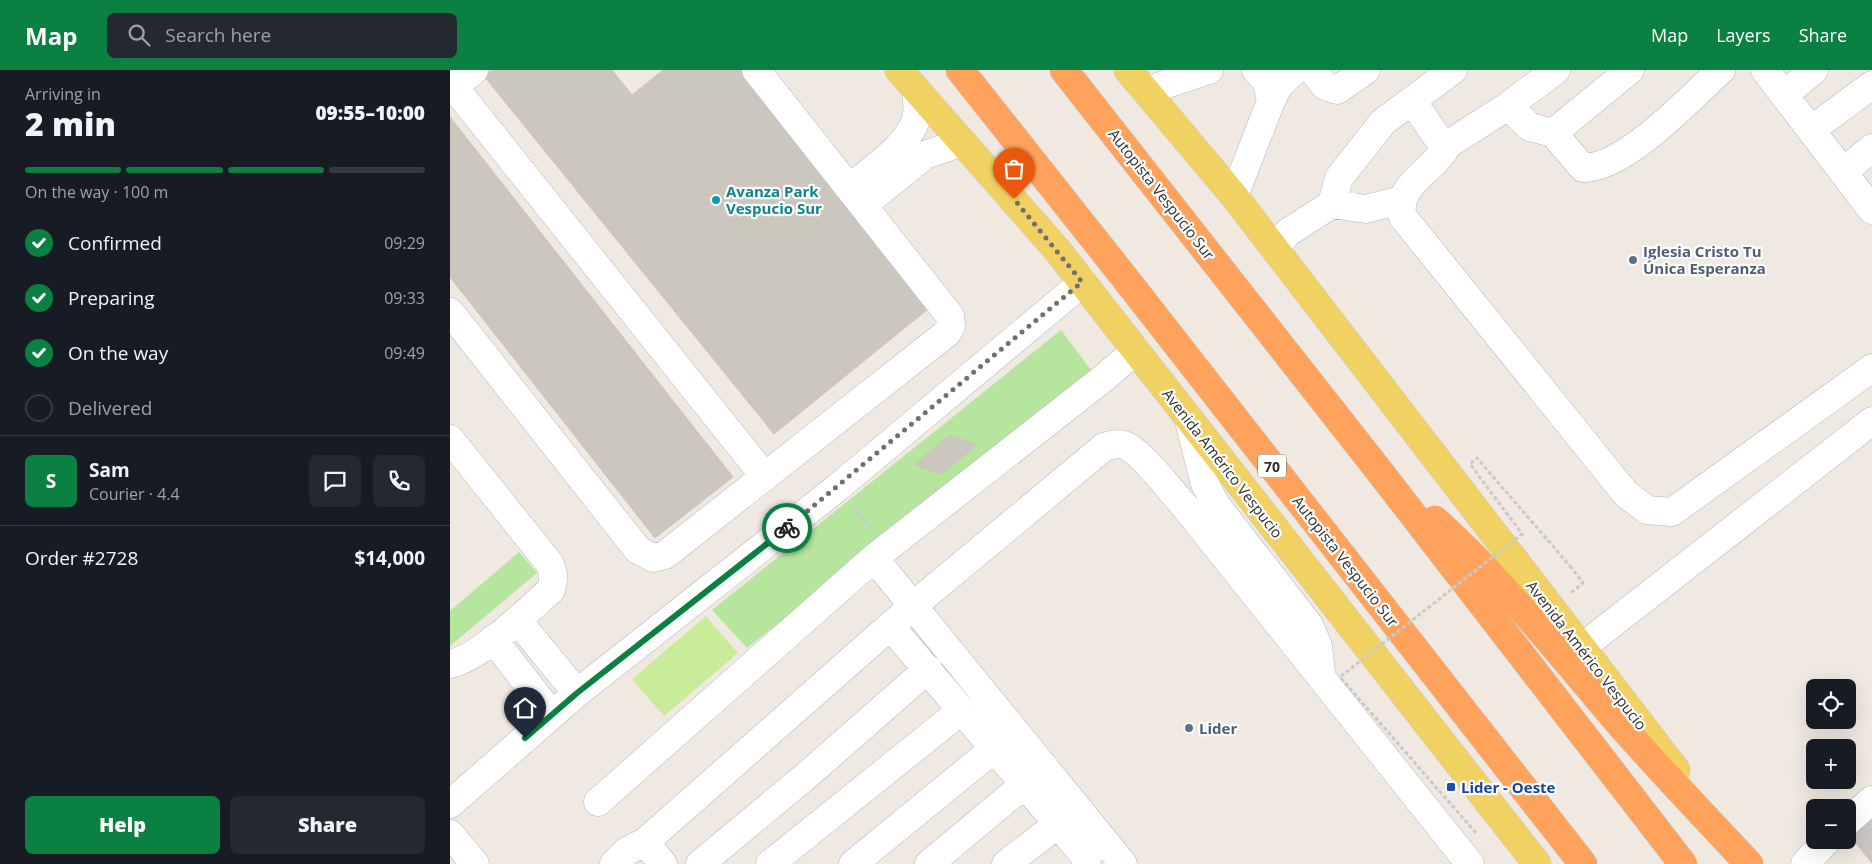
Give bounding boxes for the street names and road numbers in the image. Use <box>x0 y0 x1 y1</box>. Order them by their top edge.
street label: Autopista Vespucio Sur <box>1105 124 1219 264</box>
street label: Avenida Américo Vespucio <box>1158 384 1288 542</box>
road number: 70 <box>1258 454 1286 478</box>
street label: Autopista Vespucio Sur <box>1289 491 1403 631</box>
street label: Avenida Américo Vespucio <box>1522 576 1652 734</box>

